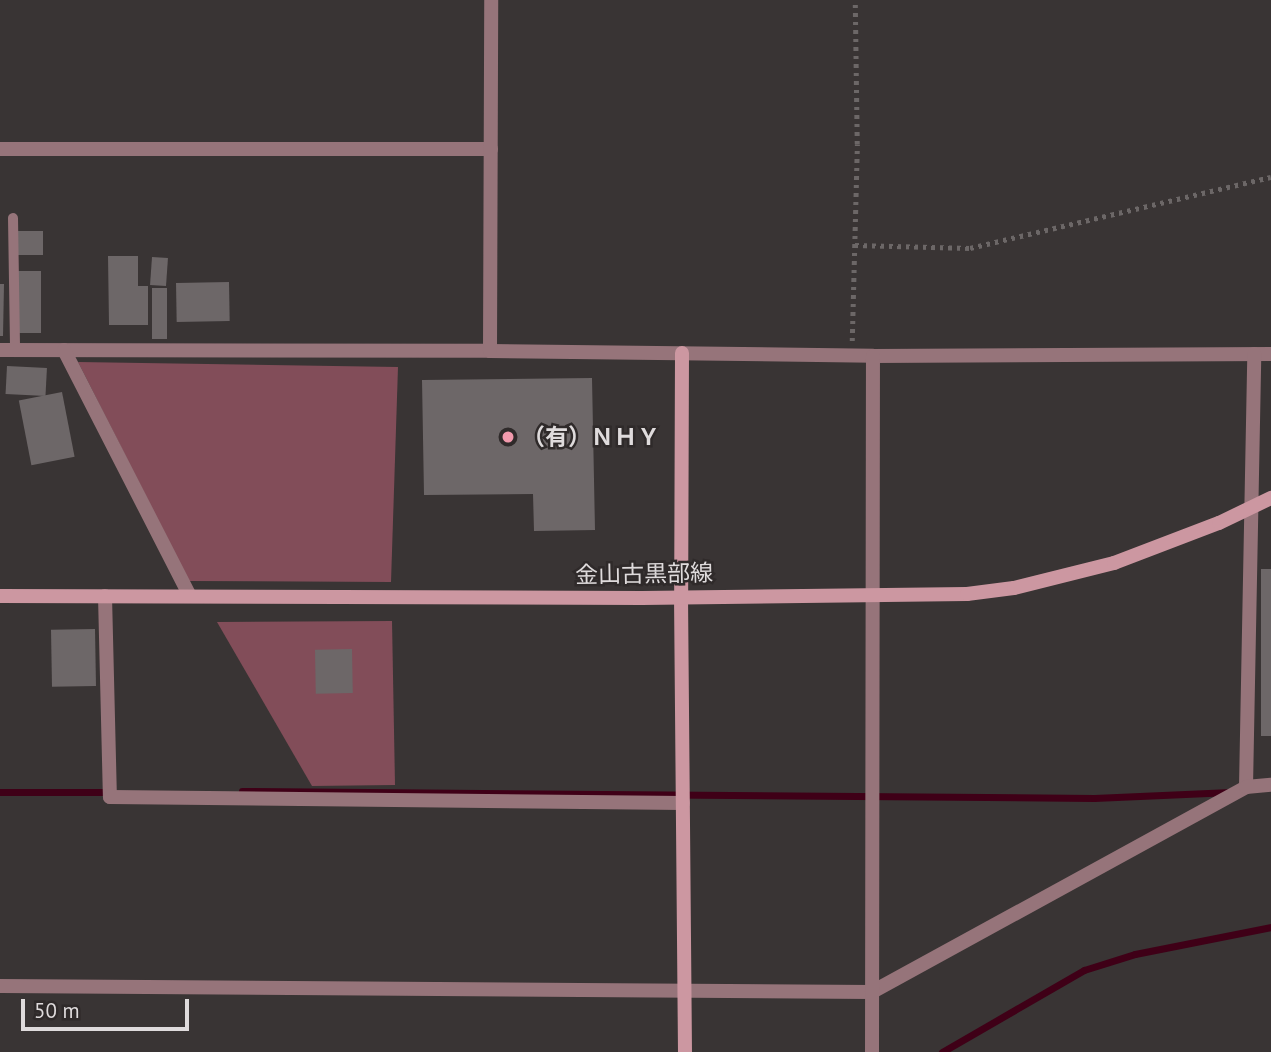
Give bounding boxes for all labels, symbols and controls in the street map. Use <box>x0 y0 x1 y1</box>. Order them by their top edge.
place label: （有）ＮＨＹ <box>522 423 660 451</box>
marker: （有）ＮＨＹ <box>500 429 516 445</box>
street label: 金山古黒部線 <box>575 559 713 589</box>
scale bar <box>24 986 192 1030</box>
text: 50 m <box>34 997 80 1024</box>

